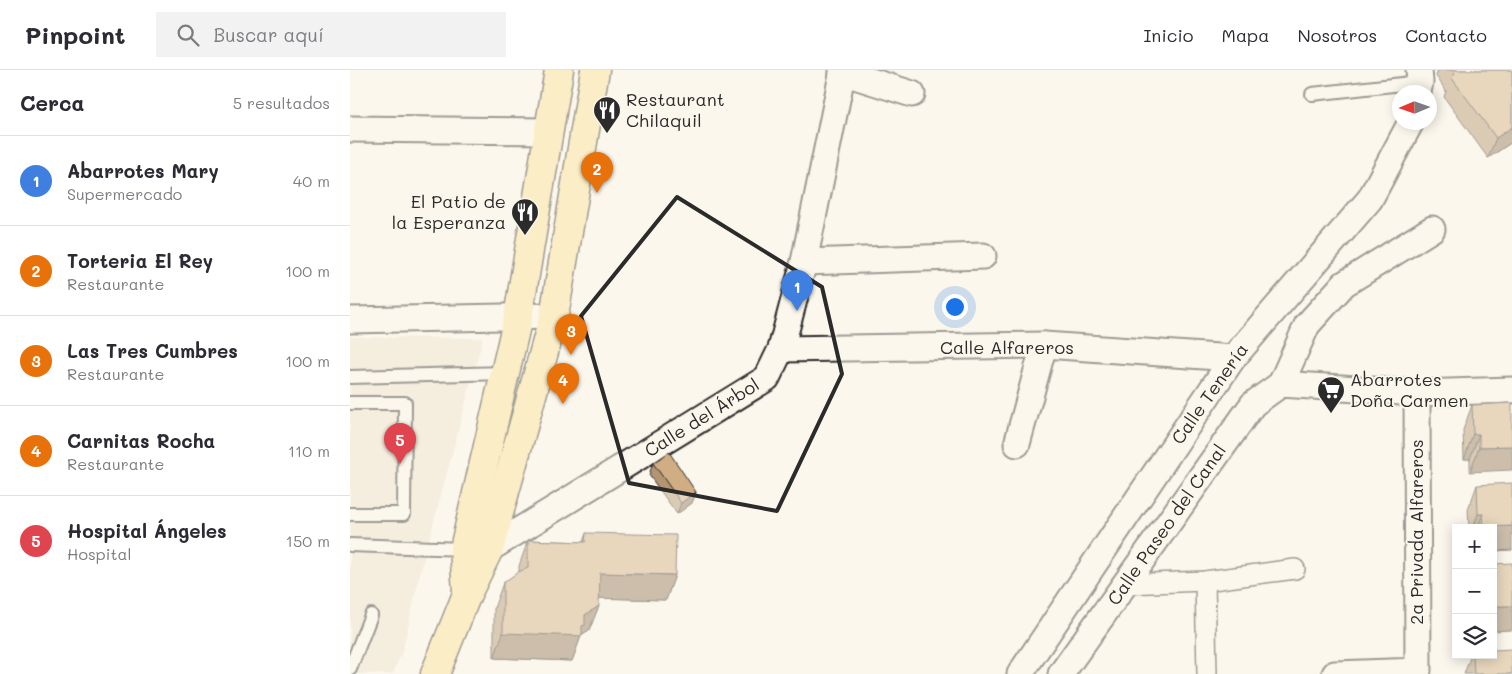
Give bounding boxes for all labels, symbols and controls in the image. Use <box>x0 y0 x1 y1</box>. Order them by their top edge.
search box <box>156 12 506 57</box>
text: Pinpoint <box>25 19 126 50</box>
icon: search <box>174 21 202 49</box>
text: Buscar aquí <box>214 22 324 47</box>
text: Inicio <box>1143 23 1194 47</box>
text: Mapa <box>1222 23 1269 47</box>
text: Nosotros <box>1297 23 1377 47</box>
text: Contacto <box>1405 23 1487 47</box>
north arrow <box>1392 85 1437 130</box>
place label: Restaurant Chilaquil <box>626 87 725 132</box>
text: Cerca <box>20 89 85 116</box>
text: 5 resultados <box>233 92 330 113</box>
restaurant icon: Restaurant Chilaquil <box>592 95 622 134</box>
pin: 2 <box>581 152 613 193</box>
text: Abarrotes Mary <box>67 158 219 183</box>
text: 1 <box>32 170 40 191</box>
text: 40 m <box>293 170 330 191</box>
text: Supermercado <box>67 183 182 204</box>
place label: El Patio de la Esperanza <box>392 189 506 234</box>
restaurant icon: El Patio de la Esperanza <box>510 197 540 236</box>
text: Torteria El Rey <box>67 248 213 273</box>
text: 2 <box>32 260 40 281</box>
text: 100 m <box>285 260 330 281</box>
pin: 1 <box>781 270 813 311</box>
text: Restaurante <box>67 273 165 294</box>
your location <box>942 294 968 320</box>
pin: 3 <box>555 314 587 355</box>
street label: Calle Alfareros <box>940 335 1074 359</box>
text: Las Tres Cumbres <box>67 338 238 363</box>
street label: Calle Tenería <box>1165 338 1253 449</box>
text: 3 <box>31 350 41 371</box>
text: 100 m <box>285 350 330 371</box>
text: Restaurante <box>67 363 165 384</box>
pin: 4 <box>547 363 579 404</box>
place label: Abarrotes Doña Carmen <box>1350 367 1469 412</box>
street label: Calle del Árbol <box>640 372 763 462</box>
supermarket icon: Abarrotes Doña Carmen <box>1316 375 1346 414</box>
pin: 5 <box>384 423 416 464</box>
text: Carnitas Rocha <box>67 428 215 453</box>
street label: Calle Paseo del Canal <box>1102 439 1231 610</box>
street label: 2a Privada Alfareros <box>1404 439 1428 625</box>
text: 4 <box>31 440 41 461</box>
text: 110 m <box>288 440 330 461</box>
text: Restaurante <box>67 453 165 474</box>
text: Hospital Ángeles <box>67 518 227 543</box>
map controls <box>1452 524 1497 659</box>
button: + <box>1452 524 1497 569</box>
text: 5 <box>31 530 41 551</box>
text: 150 m <box>286 530 330 551</box>
text: Hospital <box>67 543 131 564</box>
button: − <box>1452 569 1497 614</box>
button: layers <box>1452 614 1497 659</box>

